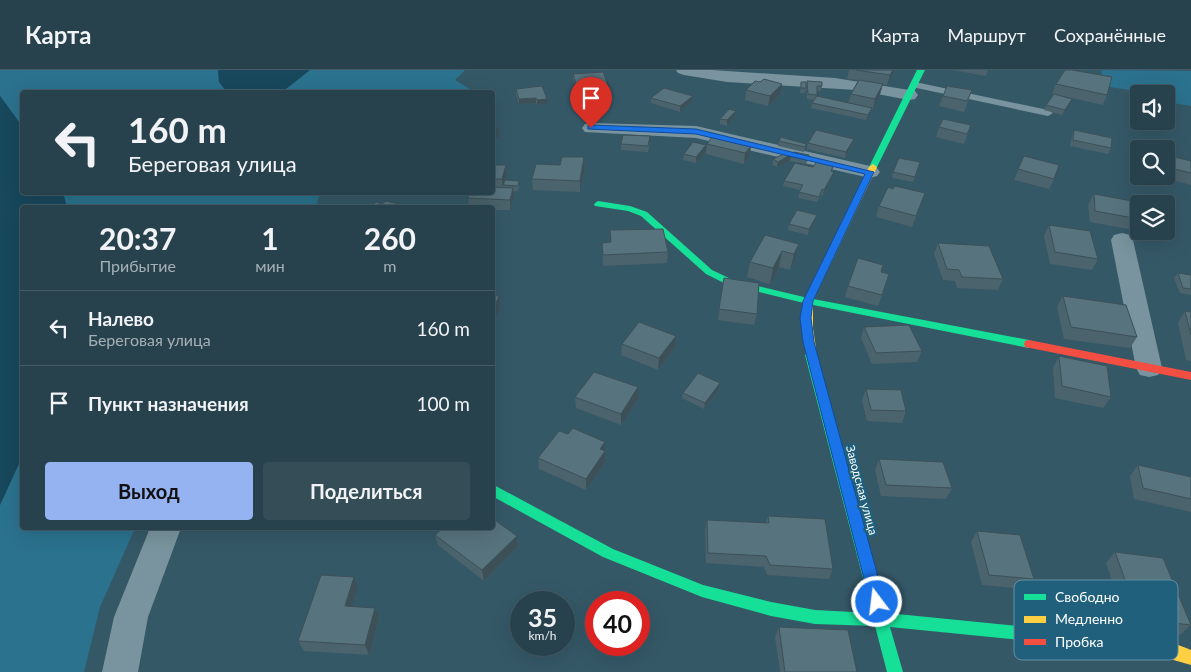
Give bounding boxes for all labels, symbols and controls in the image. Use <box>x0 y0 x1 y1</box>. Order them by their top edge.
text: Карта <box>25 20 92 49</box>
text: Карта <box>871 24 919 46</box>
text: Маршрут <box>947 24 1026 46</box>
text: Сохранённые <box>1054 24 1166 46</box>
pin <box>570 77 612 128</box>
icon: arrive <box>577 84 605 112</box>
map controls <box>1130 85 1175 240</box>
button: sound <box>1130 85 1175 130</box>
text: 160 m <box>128 108 227 150</box>
icon: left <box>45 110 110 175</box>
button: search <box>1130 140 1175 185</box>
text: Береговая улица <box>128 150 297 177</box>
button: layers <box>1130 195 1175 240</box>
text: 20:37 <box>99 220 176 256</box>
text: 1 <box>261 220 279 256</box>
text: 260 <box>364 220 416 256</box>
text: Прибытие <box>99 256 176 275</box>
text: мин <box>255 256 285 275</box>
text: m <box>383 256 396 275</box>
text: Налево <box>88 307 154 330</box>
icon: left <box>45 314 73 342</box>
text: 160 m <box>416 317 470 340</box>
text: Береговая улица <box>88 330 211 349</box>
icon: arrive <box>45 389 73 417</box>
text: Пункт назначения <box>88 392 249 415</box>
text: 100 m <box>416 392 470 415</box>
street label: Заводская улица <box>843 443 881 537</box>
button: Выход <box>45 462 253 520</box>
button: Поделиться <box>263 462 470 520</box>
position arrow <box>850 575 902 627</box>
legend <box>1014 580 1178 660</box>
text: Свободно <box>1055 588 1120 605</box>
speed limit sign: 40 <box>585 591 650 656</box>
text: 35 <box>528 602 557 632</box>
text: Медленно <box>1055 610 1123 627</box>
text: km/h <box>528 628 557 643</box>
text: Пробка <box>1055 633 1103 650</box>

